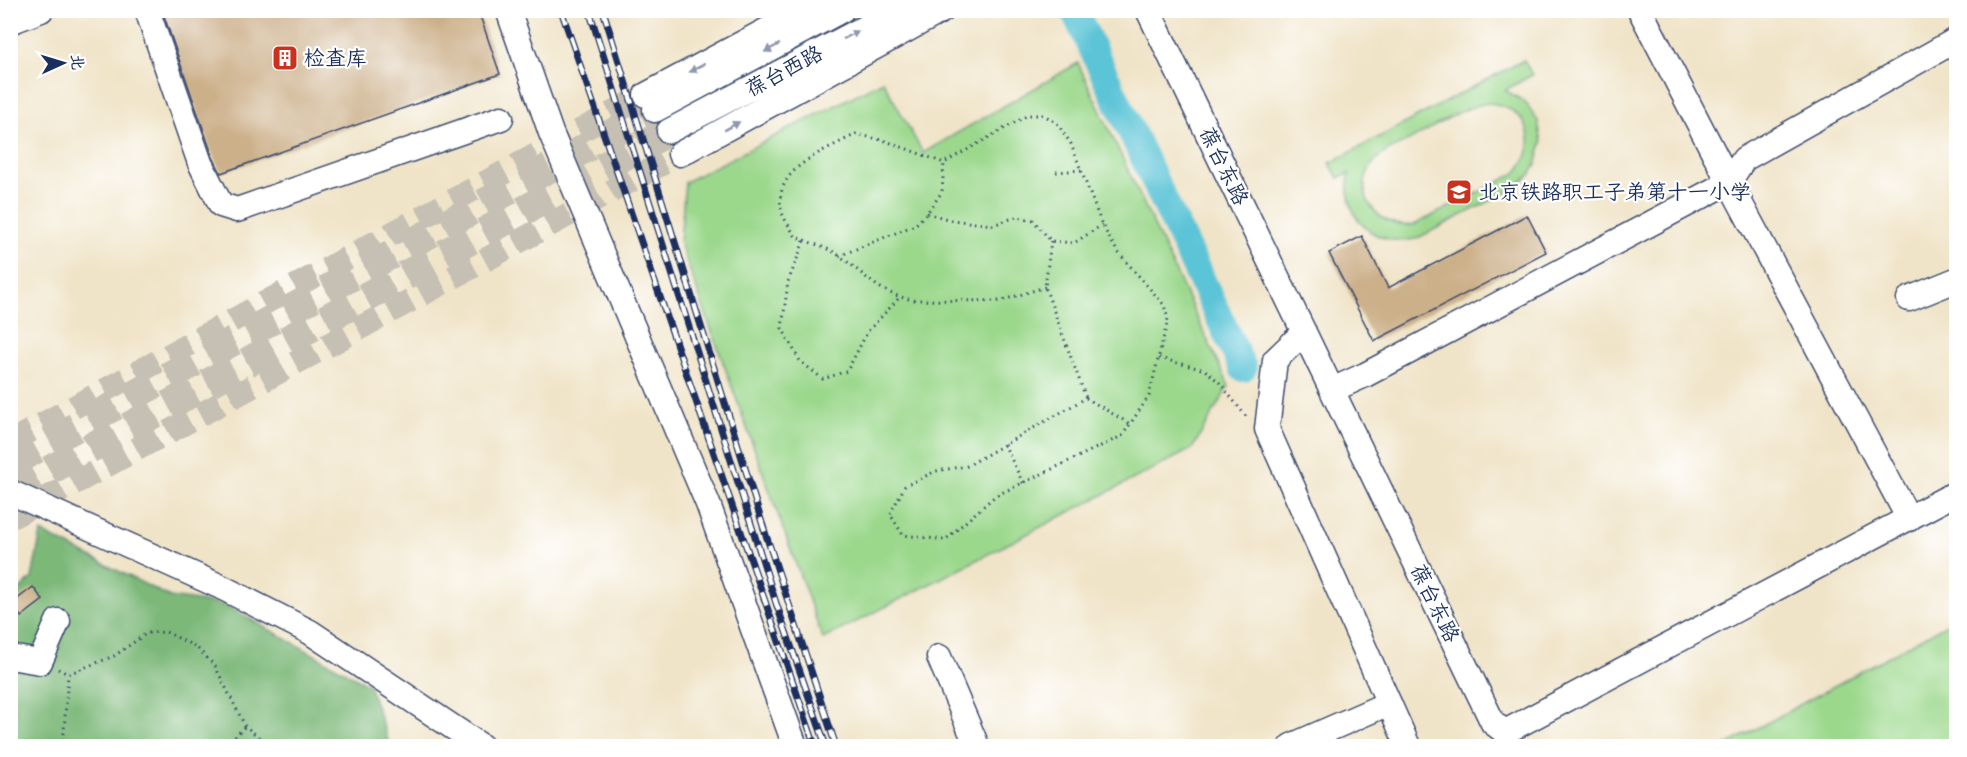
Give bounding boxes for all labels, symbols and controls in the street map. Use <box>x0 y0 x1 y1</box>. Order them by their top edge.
one-way arrow <box>842 31 860 41</box>
north arrow <box>33 33 93 93</box>
street label: 葆台西路 <box>740 39 827 102</box>
building icon: 检查库 <box>270 43 300 73</box>
one-way arrow <box>763 43 780 53</box>
place label: 检查库 <box>304 44 367 71</box>
text: 北 <box>67 53 88 71</box>
one-way arrow <box>689 63 706 73</box>
one-way arrow <box>723 121 740 131</box>
street label: 葆台东路 <box>1194 122 1255 209</box>
school or university icon: 北京铁路职工子弟第十一小学 <box>1444 177 1474 207</box>
place label: 北京铁路职工子弟第十一小学 <box>1478 178 1751 205</box>
street label: 葆台东路 <box>1405 559 1466 646</box>

